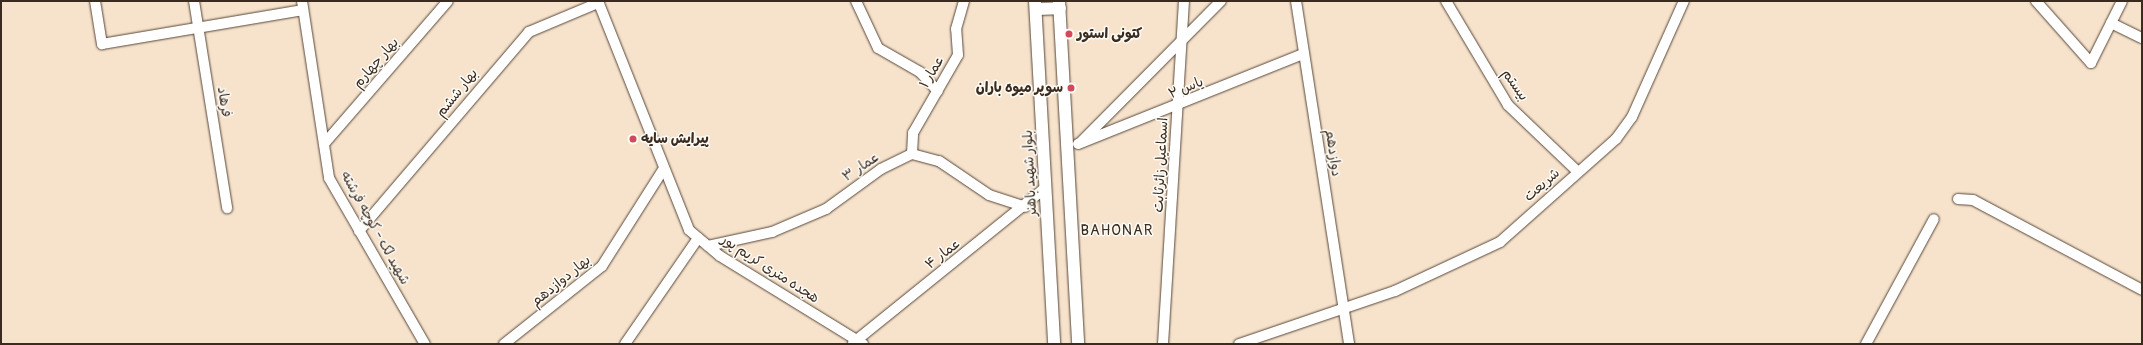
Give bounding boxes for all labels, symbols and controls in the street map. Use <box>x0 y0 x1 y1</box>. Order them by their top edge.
place label: کتونی استور <box>1077 26 1142 42</box>
marker: کتونی استور <box>1064 29 1074 39</box>
street label: بهار چهارم <box>350 34 402 92</box>
street label: عمار ۱ <box>916 53 948 91</box>
street label: بهار ششم <box>432 65 482 121</box>
street label: بیستم <box>1498 66 1532 104</box>
street label: یاس ۲ <box>1166 73 1206 103</box>
place label: سوپر میوه باران <box>976 80 1063 96</box>
marker: سوپر میوه باران <box>1066 83 1076 93</box>
street label: فرهاد <box>213 86 235 118</box>
street label: اسماعیل زائرثابت <box>1150 117 1172 213</box>
street label: دوازدهم <box>1321 128 1345 178</box>
street label: بلوار شهید باهنر <box>1019 130 1041 216</box>
place label: پیرایش سایه <box>641 131 709 147</box>
marker: پیرایش سایه <box>628 134 638 144</box>
street label: عمار ۳ <box>839 149 883 185</box>
street label: شریعت <box>1521 165 1563 205</box>
street label: شهید لک - کوچه فرشته <box>337 168 413 288</box>
district label: BAHONAR <box>1081 222 1153 240</box>
street label: هجده متری کریم پور <box>718 231 822 307</box>
street label: عمار ۴ <box>922 235 964 273</box>
street label: بهار دوازدهم <box>528 252 594 310</box>

